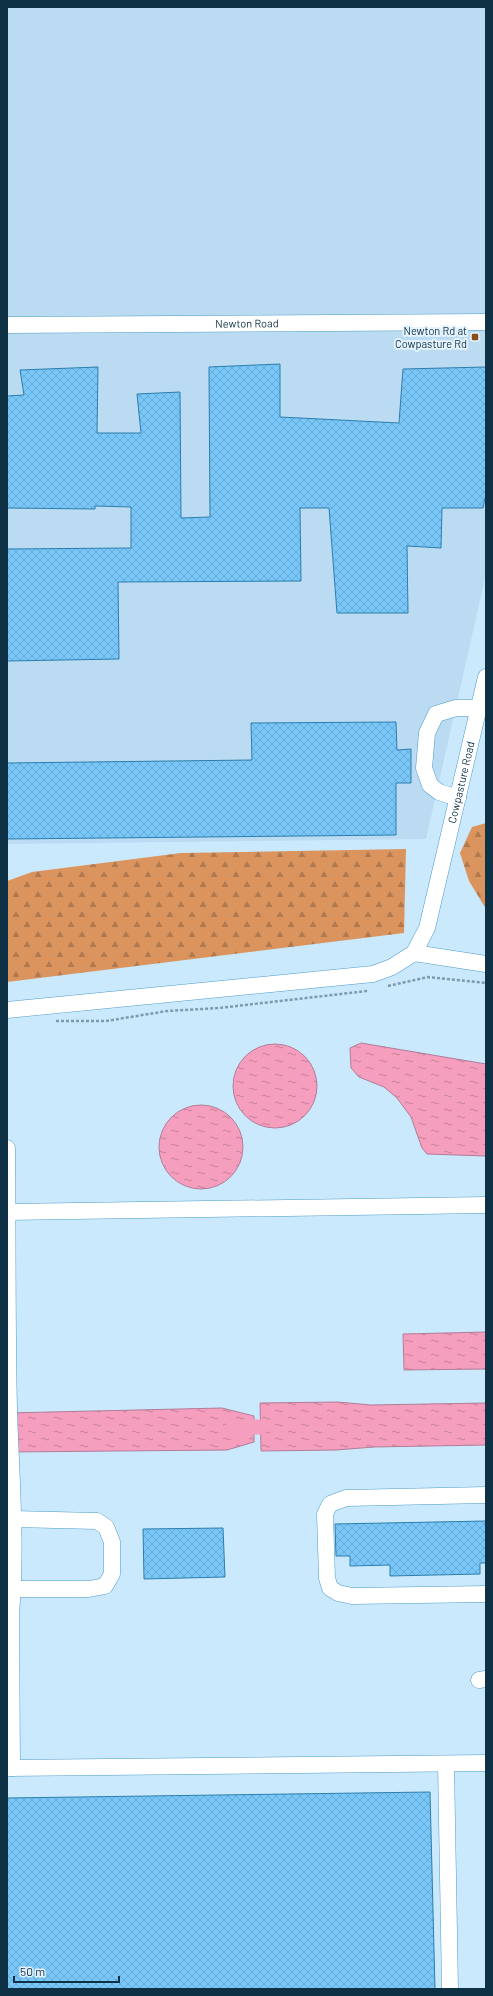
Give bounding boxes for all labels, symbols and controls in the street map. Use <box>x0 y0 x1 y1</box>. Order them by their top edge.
street label: Newton Road <box>215 316 279 330</box>
place label: Newton Rd at Cowpasture Rd <box>395 324 467 350</box>
marker: Newton Rd at Cowpasture Rd <box>470 332 480 342</box>
street label: Cowpasture Road <box>445 740 477 824</box>
scale bar <box>14 1958 119 1984</box>
text: 50 m <box>20 1964 45 1978</box>

